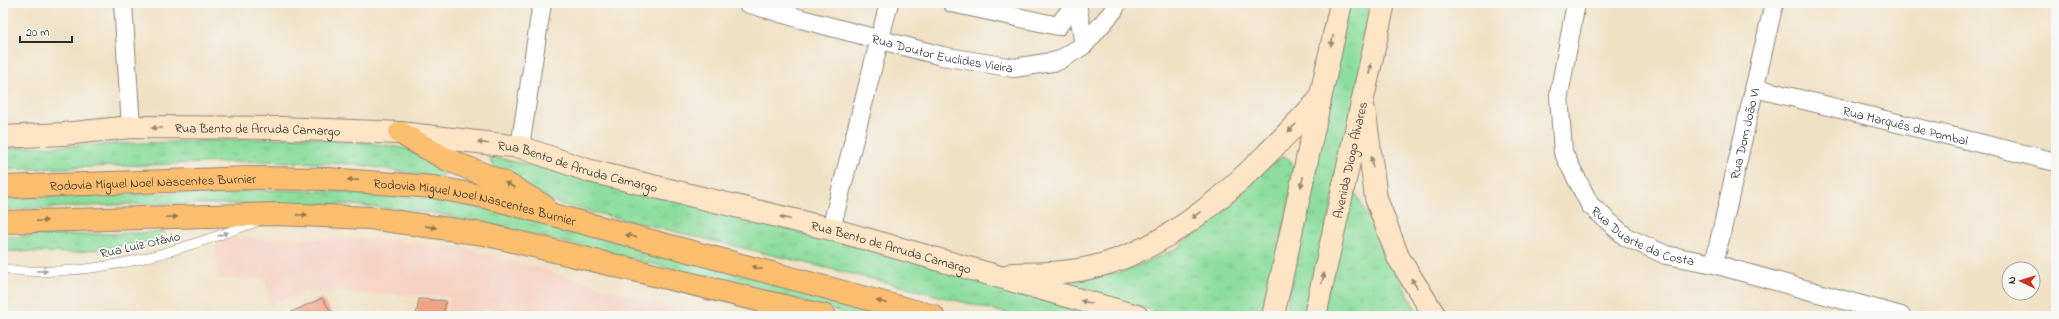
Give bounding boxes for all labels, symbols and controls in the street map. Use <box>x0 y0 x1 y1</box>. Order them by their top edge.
scale bar <box>20 18 72 44</box>
text: 20 m <box>26 24 49 42</box>
street label: Rua Doutor Euclides Vieira <box>869 30 1014 79</box>
one-way arrow <box>1329 35 1335 47</box>
one-way arrow <box>1367 63 1373 75</box>
street label: Rua Dom João VI <box>1726 86 1765 181</box>
street label: Avenida Diogo Álvares <box>1329 100 1373 220</box>
street label: Rua Marquês de Pombal <box>1841 102 1970 151</box>
street label: Rua Bento de Arruda Camargo <box>175 119 341 142</box>
one-way arrow <box>1287 123 1297 133</box>
one-way arrow <box>151 124 163 131</box>
street label: Rua Bento de Arruda Camargo <box>497 136 660 198</box>
one-way arrow <box>477 140 489 146</box>
one-way arrow <box>1369 156 1375 168</box>
street label: Rodovia Miguel Noel Nascentes Burnier <box>49 170 257 196</box>
street label: Rodovia Miguel Noel Nascentes Burnier <box>373 174 579 232</box>
one-way arrow <box>1298 176 1304 188</box>
one-way arrow <box>346 177 359 183</box>
one-way arrow <box>504 182 516 189</box>
street label: Rua Duarte da Costa <box>1586 202 1696 271</box>
one-way arrow <box>296 211 308 218</box>
one-way arrow <box>1191 211 1202 220</box>
one-way arrow <box>166 214 179 220</box>
one-way arrow <box>779 215 791 221</box>
street label: Rua Bento de Arruda Camargo <box>809 217 973 279</box>
one-way arrow <box>36 218 49 224</box>
one-way arrow <box>425 224 437 230</box>
street label: Rua Luiz Otávio <box>98 227 183 264</box>
one-way arrow <box>217 231 229 237</box>
one-way arrow <box>624 233 636 239</box>
north arrow <box>2001 261 2041 301</box>
one-way arrow <box>750 265 762 271</box>
one-way arrow <box>36 268 49 274</box>
one-way arrow <box>1321 272 1327 284</box>
text: N <box>2004 276 2020 285</box>
one-way arrow <box>1410 278 1418 288</box>
one-way arrow <box>876 299 888 305</box>
one-way arrow <box>1079 299 1091 305</box>

